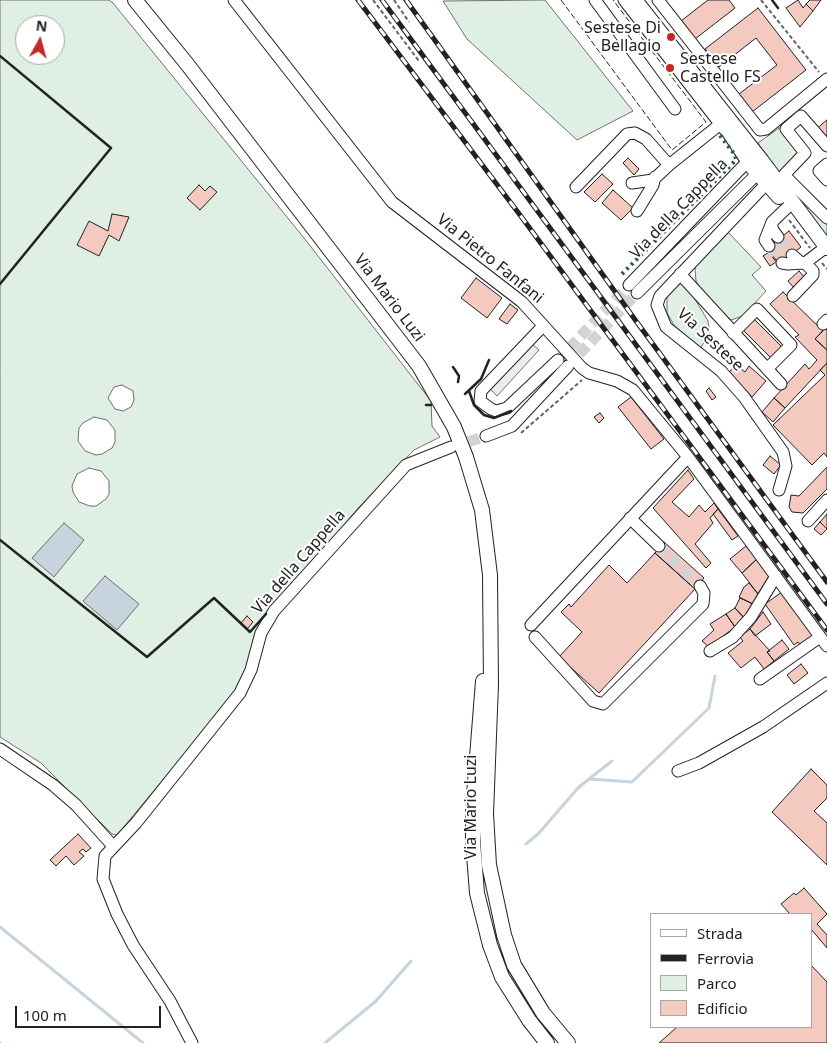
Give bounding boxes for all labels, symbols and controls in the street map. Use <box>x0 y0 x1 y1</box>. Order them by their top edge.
north arrow <box>15 15 65 65</box>
text: N <box>35 15 49 36</box>
place label: Sestese Di Bellagio <box>584 18 661 56</box>
marker: Sestese Di Bellagio <box>665 31 677 43</box>
place label: Sestese Castello FS <box>680 49 761 87</box>
marker: Sestese Castello FS <box>664 62 676 74</box>
street label: Via della Cappella <box>626 155 732 263</box>
street label: Via Pietro Fanfani <box>433 210 547 308</box>
street label: Via Mario Luzi <box>350 250 428 346</box>
street label: Via Sestese <box>673 304 747 376</box>
street label: Via della Cappella <box>248 506 350 618</box>
street label: Via Mario Luzi <box>461 755 481 859</box>
legend <box>650 913 812 1028</box>
text: Strada <box>697 923 743 943</box>
text: Ferrovia <box>697 948 754 968</box>
text: Parco <box>697 973 737 993</box>
scale bar <box>18 996 164 1028</box>
text: Edificio <box>697 998 748 1018</box>
text: 100 m <box>23 1005 67 1025</box>

